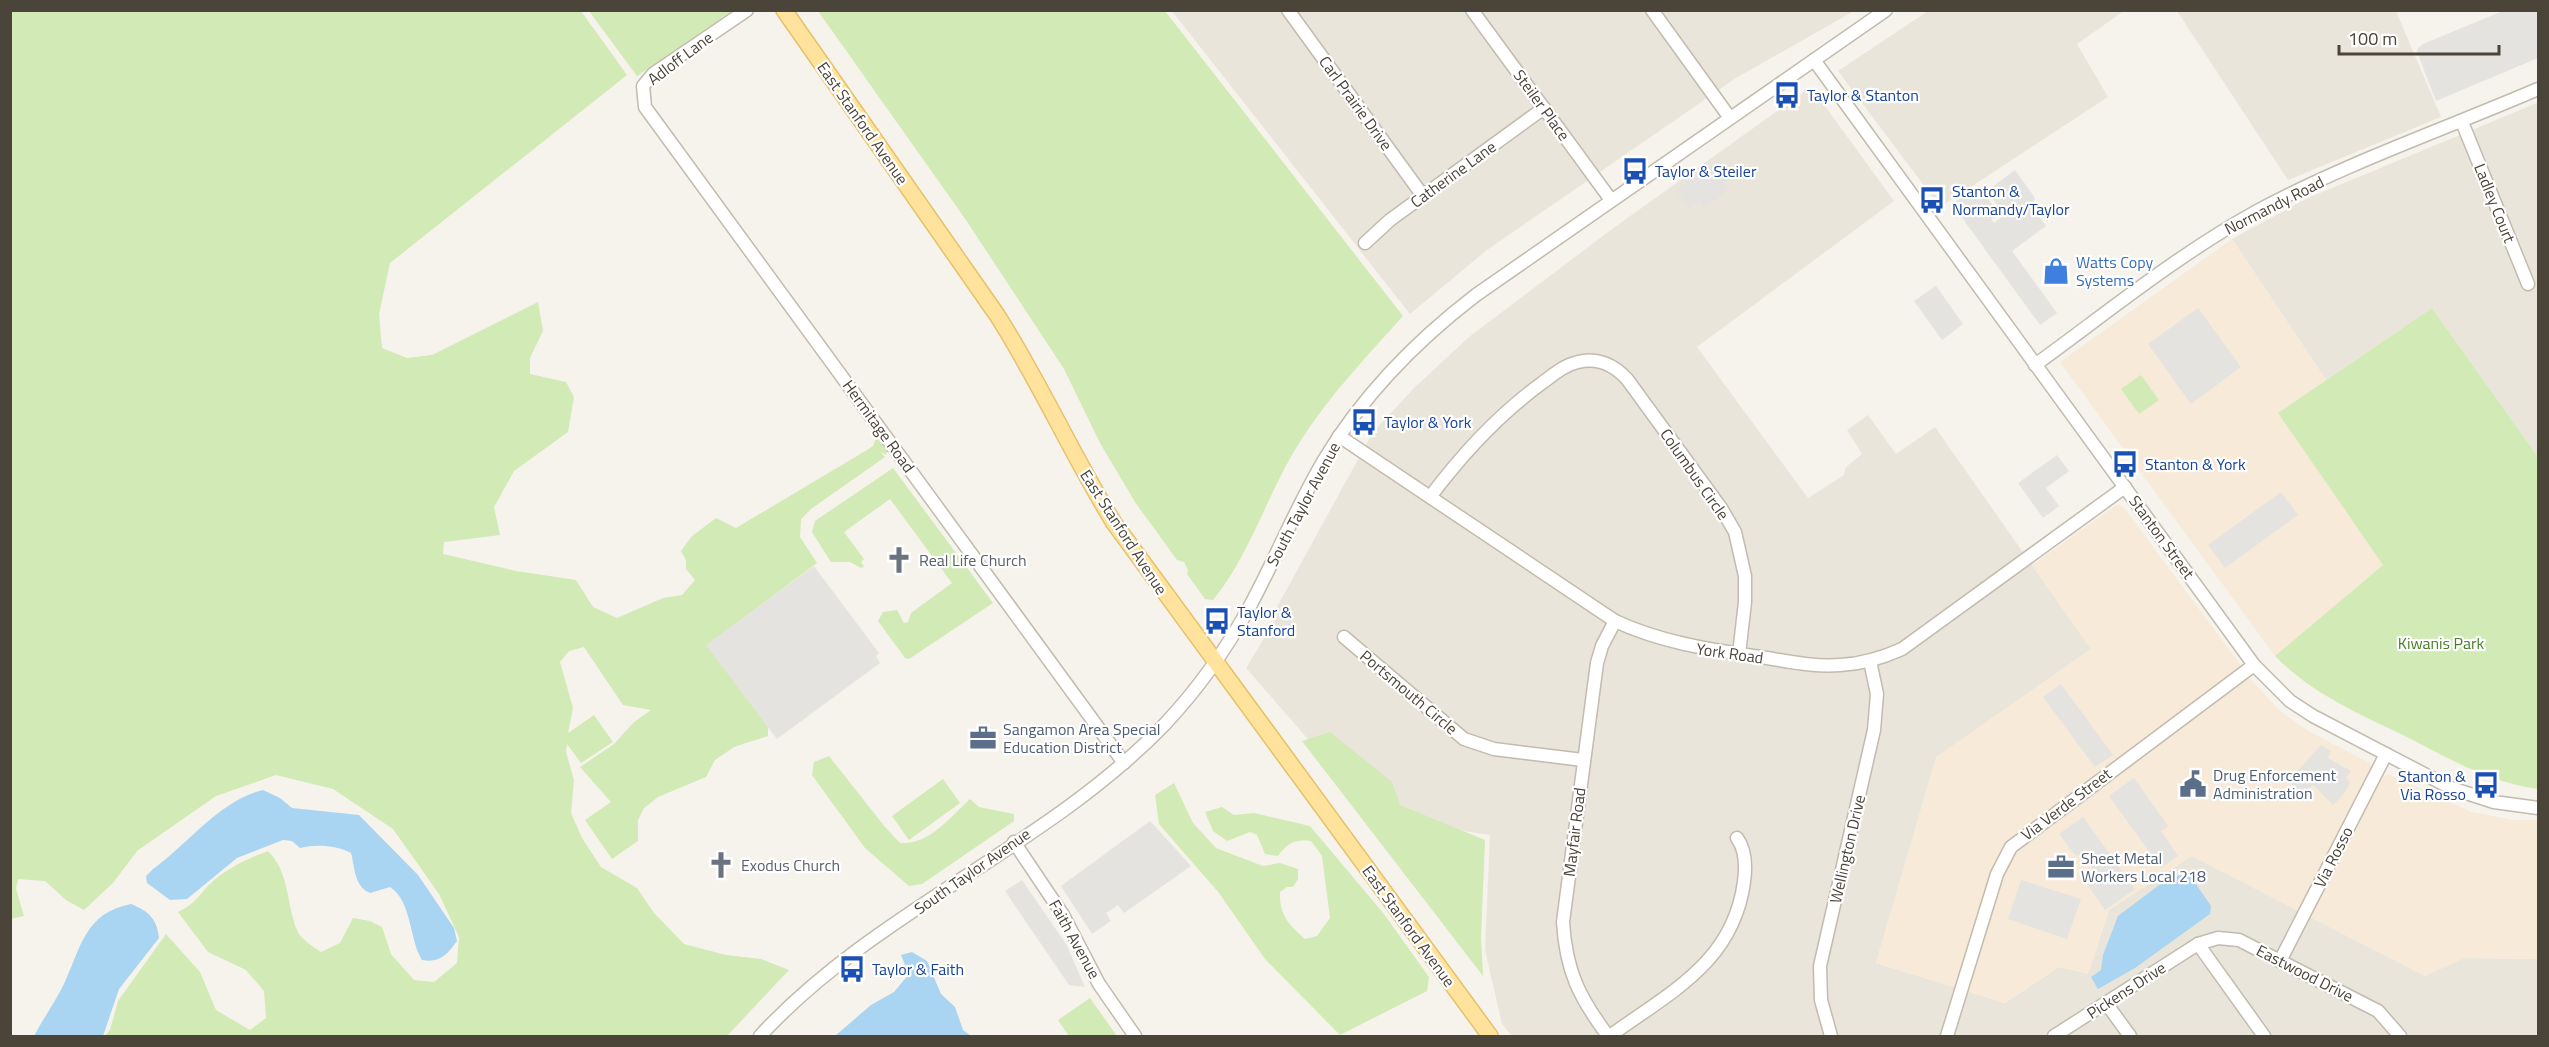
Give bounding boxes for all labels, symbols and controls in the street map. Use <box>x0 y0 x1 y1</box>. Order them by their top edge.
scale bar <box>2339 18 2500 56</box>
street label: Adloff Lane <box>642 25 718 91</box>
text: 100 m <box>2348 25 2397 52</box>
street label: Carl Prairie Drive <box>1313 51 1399 155</box>
street label: East Stanford Avenue <box>812 57 914 189</box>
street label: Steiler Place <box>1508 64 1576 146</box>
bus stop icon: Taylor & Stanton <box>1772 80 1802 110</box>
place label: Taylor & Stanton <box>1807 83 1919 107</box>
street label: Catherine Lane <box>1405 135 1501 213</box>
bus stop icon: Taylor & Steiler <box>1620 156 1650 186</box>
place label: Taylor & Steiler <box>1655 159 1757 183</box>
street label: Ladley Court <box>2468 160 2522 247</box>
street label: Normandy Road <box>2220 170 2328 240</box>
place label: Stanton & Normandy/Taylor <box>1952 179 2070 221</box>
bus stop icon: Stanton & Normandy/Taylor <box>1917 185 1947 215</box>
place label: Watts Copy Systems <box>2076 250 2153 292</box>
shop icon: Watts Copy Systems <box>2041 256 2071 286</box>
street label: Hermitage Road <box>837 375 921 477</box>
bus stop icon: Taylor & York <box>1349 407 1379 437</box>
place label: Taylor & York <box>1384 410 1472 434</box>
street label: Columbus Circle <box>1655 423 1735 525</box>
street label: South Taylor Avenue <box>1260 438 1346 570</box>
bus stop icon: Stanton & York <box>2110 449 2140 479</box>
place label: Stanton & York <box>2145 452 2246 476</box>
street label: East Stanford Avenue <box>1074 465 1174 599</box>
street label: Stanton Street <box>2123 490 2201 584</box>
church icon: Real Life Church <box>884 545 914 575</box>
place label: Real Life Church <box>919 548 1027 572</box>
place label: Taylor & Stanford <box>1237 600 1295 642</box>
bus stop icon: Taylor & Stanford <box>1202 606 1232 636</box>
park label: Kiwanis Park <box>2398 631 2485 655</box>
street label: York Road <box>1695 636 1765 670</box>
street label: Portsmouth Circle <box>1355 644 1463 740</box>
place label: Sangamon Area Special Education District <box>1003 717 1160 759</box>
office icon: Sangamon Area Special Education District <box>968 723 998 753</box>
street label: Via Verde Street <box>2016 762 2117 846</box>
place label: Drug Enforcement Administration <box>2213 763 2336 805</box>
place label: Stanton & Via Rosso <box>2398 764 2466 806</box>
public building icon: Drug Enforcement Administration <box>2178 769 2208 799</box>
bus stop icon: Stanton & Via Rosso <box>2471 770 2501 800</box>
street label: Mayfair Road <box>1557 786 1591 878</box>
street label: Wellington Drive <box>1823 792 1871 906</box>
street label: South Taylor Avenue <box>909 822 1035 920</box>
street label: Via Rosso <box>2307 822 2359 892</box>
place label: Sheet Metal Workers Local 218 <box>2081 846 2206 888</box>
church icon: Exodus Church <box>706 850 736 880</box>
office icon: Sheet Metal Workers Local 218 <box>2046 852 2076 882</box>
place label: Exodus Church <box>741 853 840 877</box>
street label: East Stanford Avenue <box>1357 860 1461 992</box>
street label: Faith Avenue <box>1043 895 1107 983</box>
street label: Eastwood Drive <box>2252 938 2358 1008</box>
bus stop icon: Taylor & Faith <box>837 954 867 984</box>
street label: Pickens Drive <box>2082 955 2170 1025</box>
place label: Taylor & Faith <box>872 957 964 981</box>

